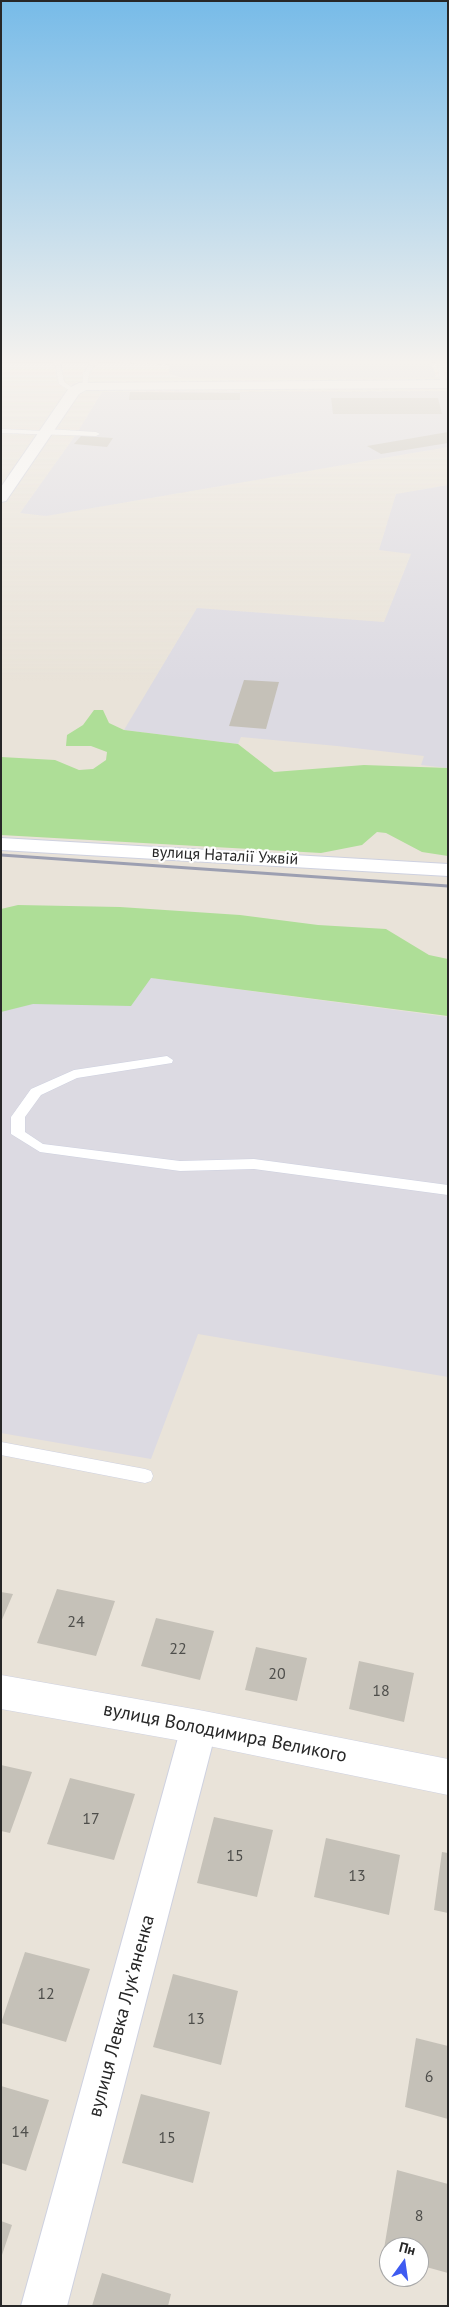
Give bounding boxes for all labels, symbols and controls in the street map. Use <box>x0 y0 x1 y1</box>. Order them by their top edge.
street label: вулиця Наталії Ужвій <box>151 843 299 869</box>
house number: 24 <box>67 1612 85 1632</box>
house number: 22 <box>169 1639 187 1659</box>
house number: 20 <box>268 1664 286 1684</box>
house number: 18 <box>372 1681 390 1701</box>
street label: вулиця Володимира Великого <box>101 1698 349 1768</box>
house number: 17 <box>82 1809 100 1829</box>
house number: 15 <box>226 1846 244 1866</box>
house number: 13 <box>348 1866 366 1886</box>
street label: вулиця Левка Лукʼяненка <box>84 1912 160 2120</box>
house number: 12 <box>37 1984 55 2004</box>
house number: 13 <box>187 2009 205 2029</box>
house number: 6 <box>425 2067 433 2087</box>
house number: 14 <box>11 2122 29 2142</box>
house number: 15 <box>158 2128 176 2148</box>
house number: 8 <box>415 2206 423 2226</box>
north arrow <box>379 2237 429 2287</box>
text: Пн <box>397 2238 418 2259</box>

